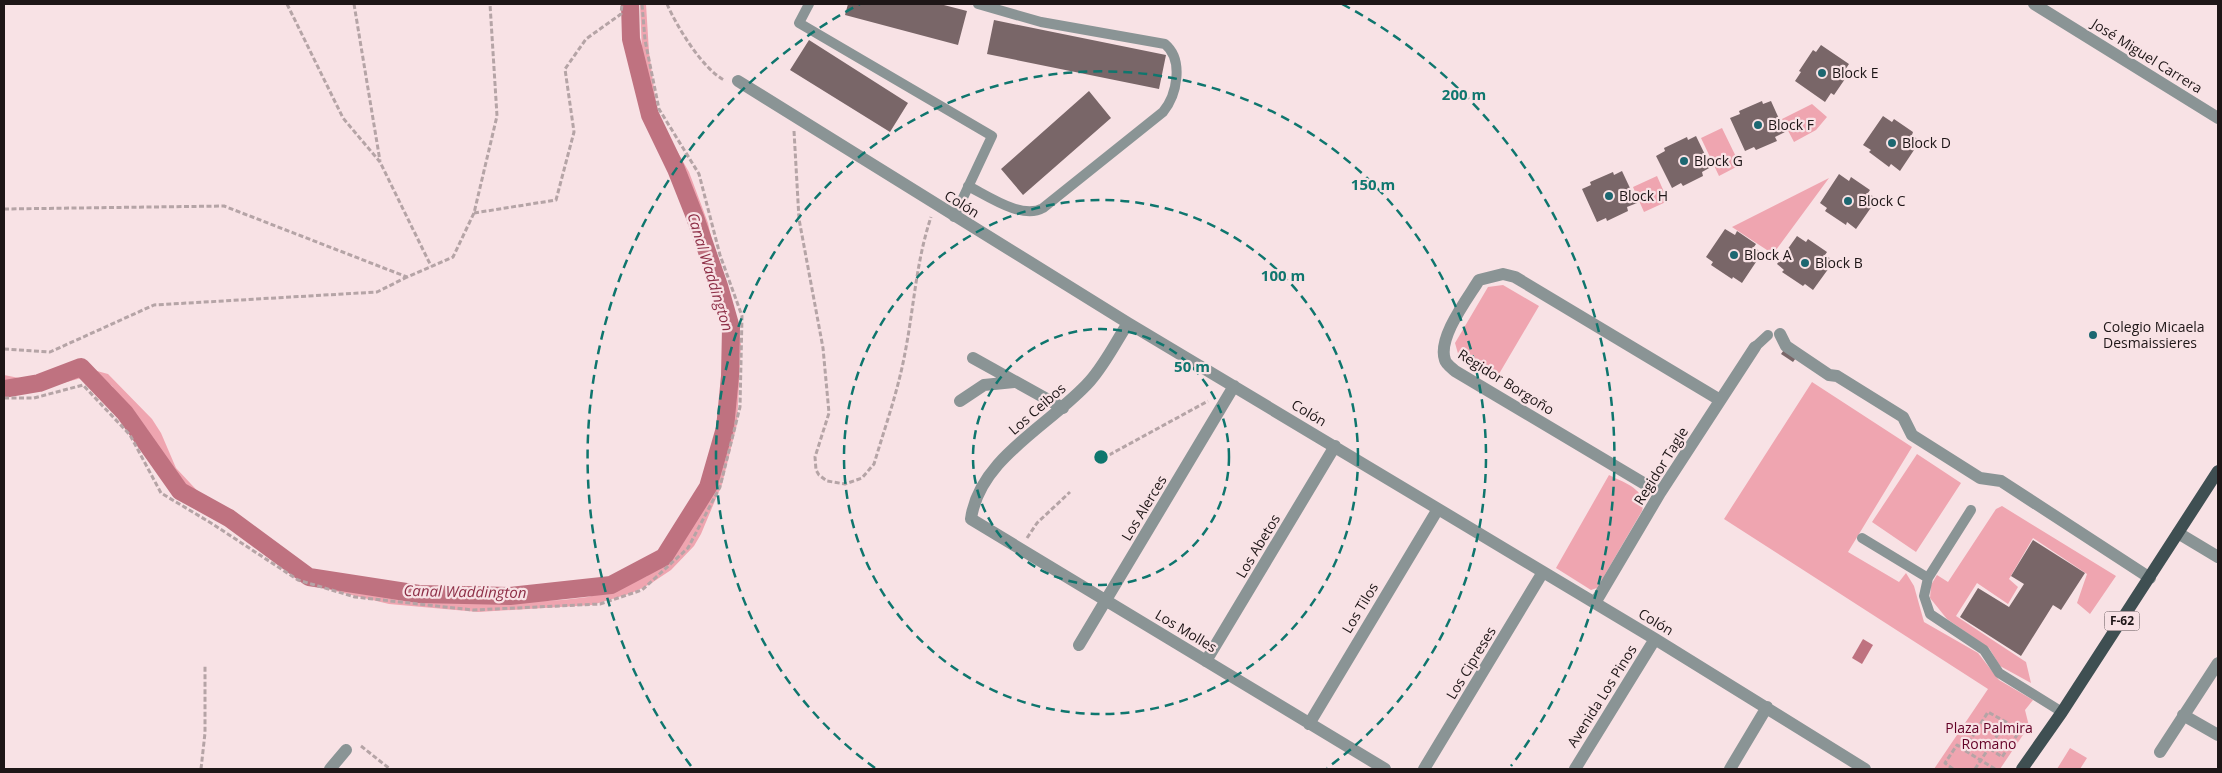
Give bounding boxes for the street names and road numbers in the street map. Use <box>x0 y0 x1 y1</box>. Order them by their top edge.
street label: José Miguel Carrera <box>2087 13 2206 97</box>
street label: Colón <box>941 186 983 222</box>
street label: Regidor Borgoño <box>1455 344 1558 419</box>
street label: Los Ceibos <box>1004 378 1070 439</box>
street label: Colón <box>1288 395 1330 430</box>
street label: Regidor Tagle <box>1629 423 1692 508</box>
street label: Los Alerces <box>1117 471 1171 544</box>
street label: Los Abetos <box>1231 510 1284 581</box>
street label: Los Tilos <box>1337 579 1382 637</box>
street label: Colón <box>1635 604 1677 639</box>
street label: Los Molles <box>1152 605 1221 657</box>
road number: F-62 <box>2104 612 2140 630</box>
street label: Los Cipreses <box>1441 623 1500 703</box>
street label: Avenida Los Pinos <box>1562 641 1641 751</box>

